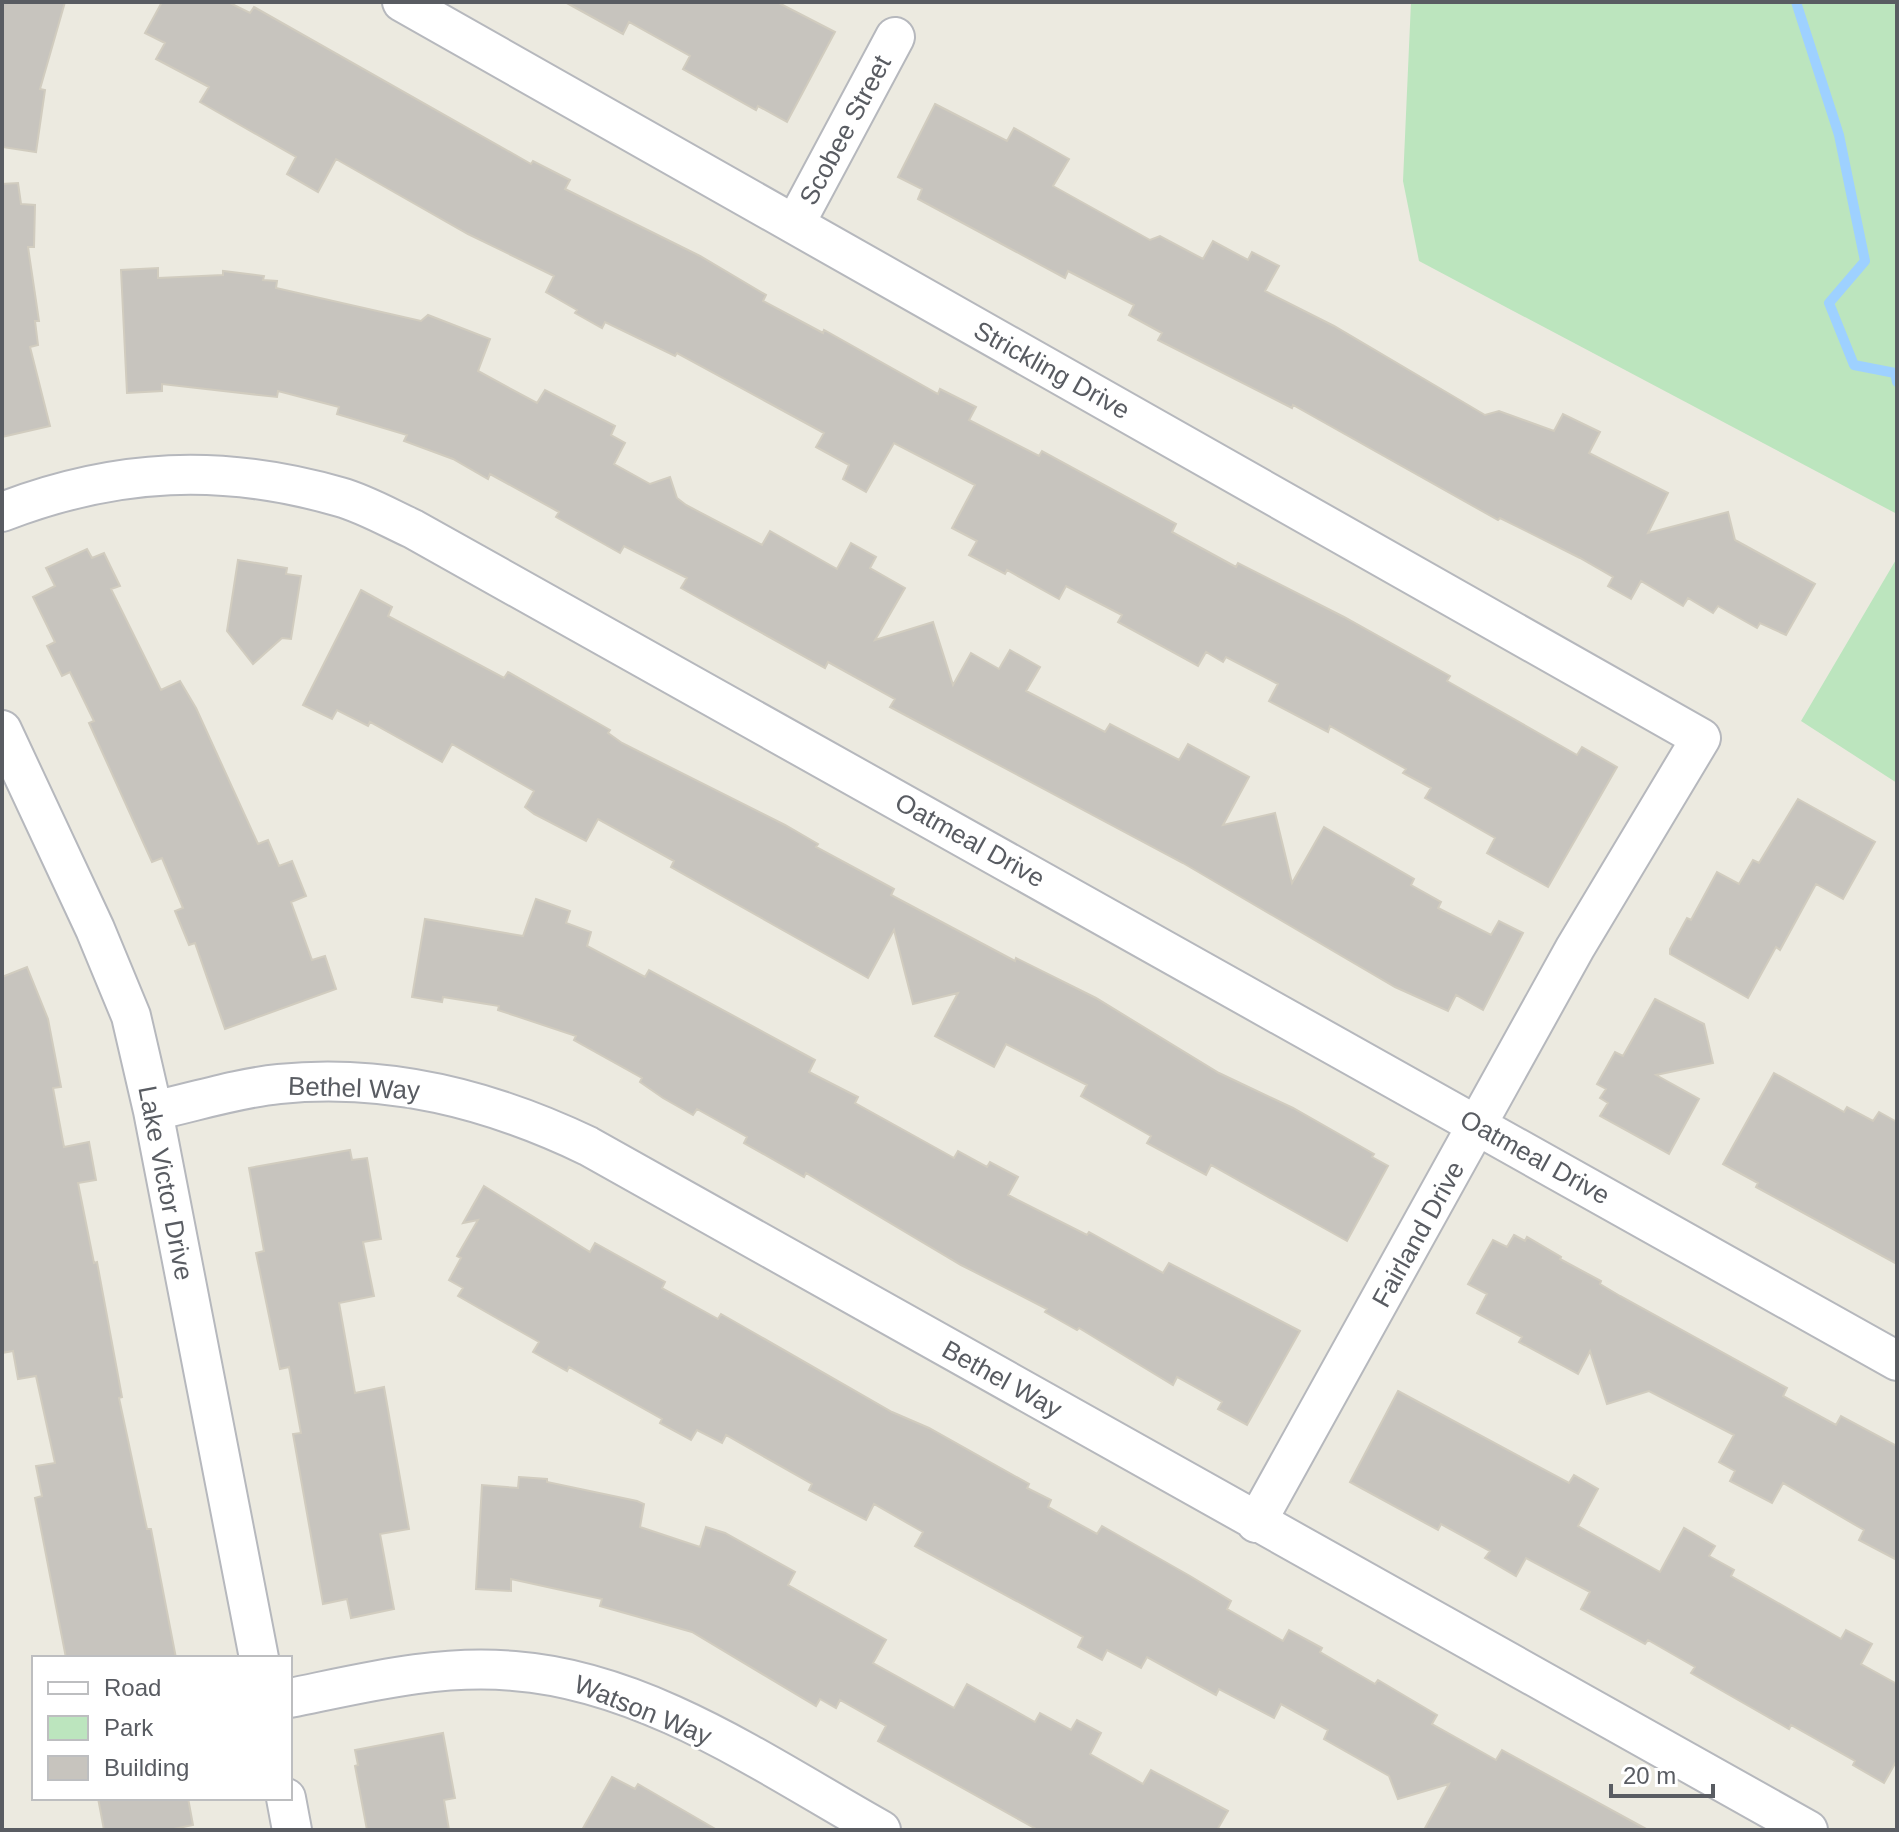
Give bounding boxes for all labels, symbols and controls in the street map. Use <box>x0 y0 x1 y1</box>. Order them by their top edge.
street label: Scobee Street <box>793 50 897 210</box>
street label: Strickling Drive <box>969 315 1135 425</box>
street label: Oatmeal Drive <box>890 787 1050 893</box>
street label: Bethel Way <box>288 1071 420 1105</box>
street label: Lake Victor Drive <box>132 1083 200 1283</box>
street label: Oatmeal Drive <box>1455 1104 1615 1210</box>
street label: Fairland Drive <box>1366 1156 1470 1312</box>
street label: Bethel Way <box>937 1334 1067 1424</box>
legend <box>32 1656 292 1800</box>
street label: Watson Way <box>570 1669 716 1751</box>
text: Road <box>104 1674 161 1701</box>
text: Park <box>104 1714 154 1741</box>
scale bar <box>1611 1748 1713 1798</box>
text: Building <box>104 1754 189 1781</box>
text: 20 m <box>1623 1762 1676 1789</box>

